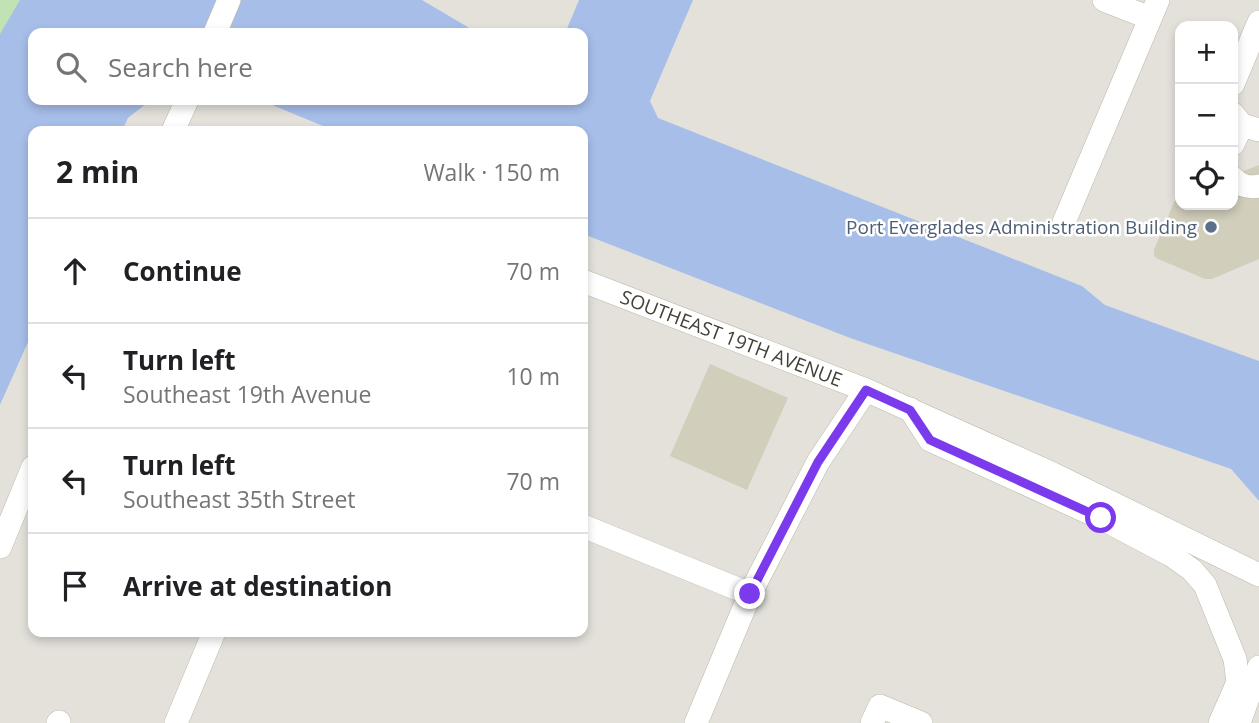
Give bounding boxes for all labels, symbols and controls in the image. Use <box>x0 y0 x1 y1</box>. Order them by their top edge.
map controls <box>1175 21 1238 210</box>
button: + <box>1175 21 1238 84</box>
search box <box>28 28 588 105</box>
icon: search <box>52 48 90 86</box>
text: Search here <box>108 49 253 85</box>
button: − <box>1175 84 1238 147</box>
button: locate <box>1175 147 1238 210</box>
text: 2 min <box>56 151 139 192</box>
text: Walk · 150 m <box>423 156 560 188</box>
place label: Port Everglades Administration Building <box>846 214 1197 240</box>
marker: Port Everglades Administration Building <box>1203 219 1219 235</box>
icon: ahead <box>56 252 94 290</box>
text: Continue <box>123 253 242 289</box>
text: 70 m <box>506 255 560 287</box>
street label: SOUTHEAST 19TH AVENUE <box>617 284 846 393</box>
text: Turn left <box>123 342 235 378</box>
icon: left <box>56 357 94 395</box>
text: 10 m <box>506 360 560 392</box>
text: Southeast 19th Avenue <box>123 378 371 410</box>
text: Turn left <box>123 447 235 483</box>
icon: left <box>56 462 94 500</box>
text: 70 m <box>506 465 560 497</box>
text: Southeast 35th Street <box>123 483 356 515</box>
route start <box>1085 502 1116 533</box>
icon: arrive <box>56 567 94 605</box>
text: Arrive at destination <box>123 568 392 604</box>
route end <box>734 578 765 609</box>

